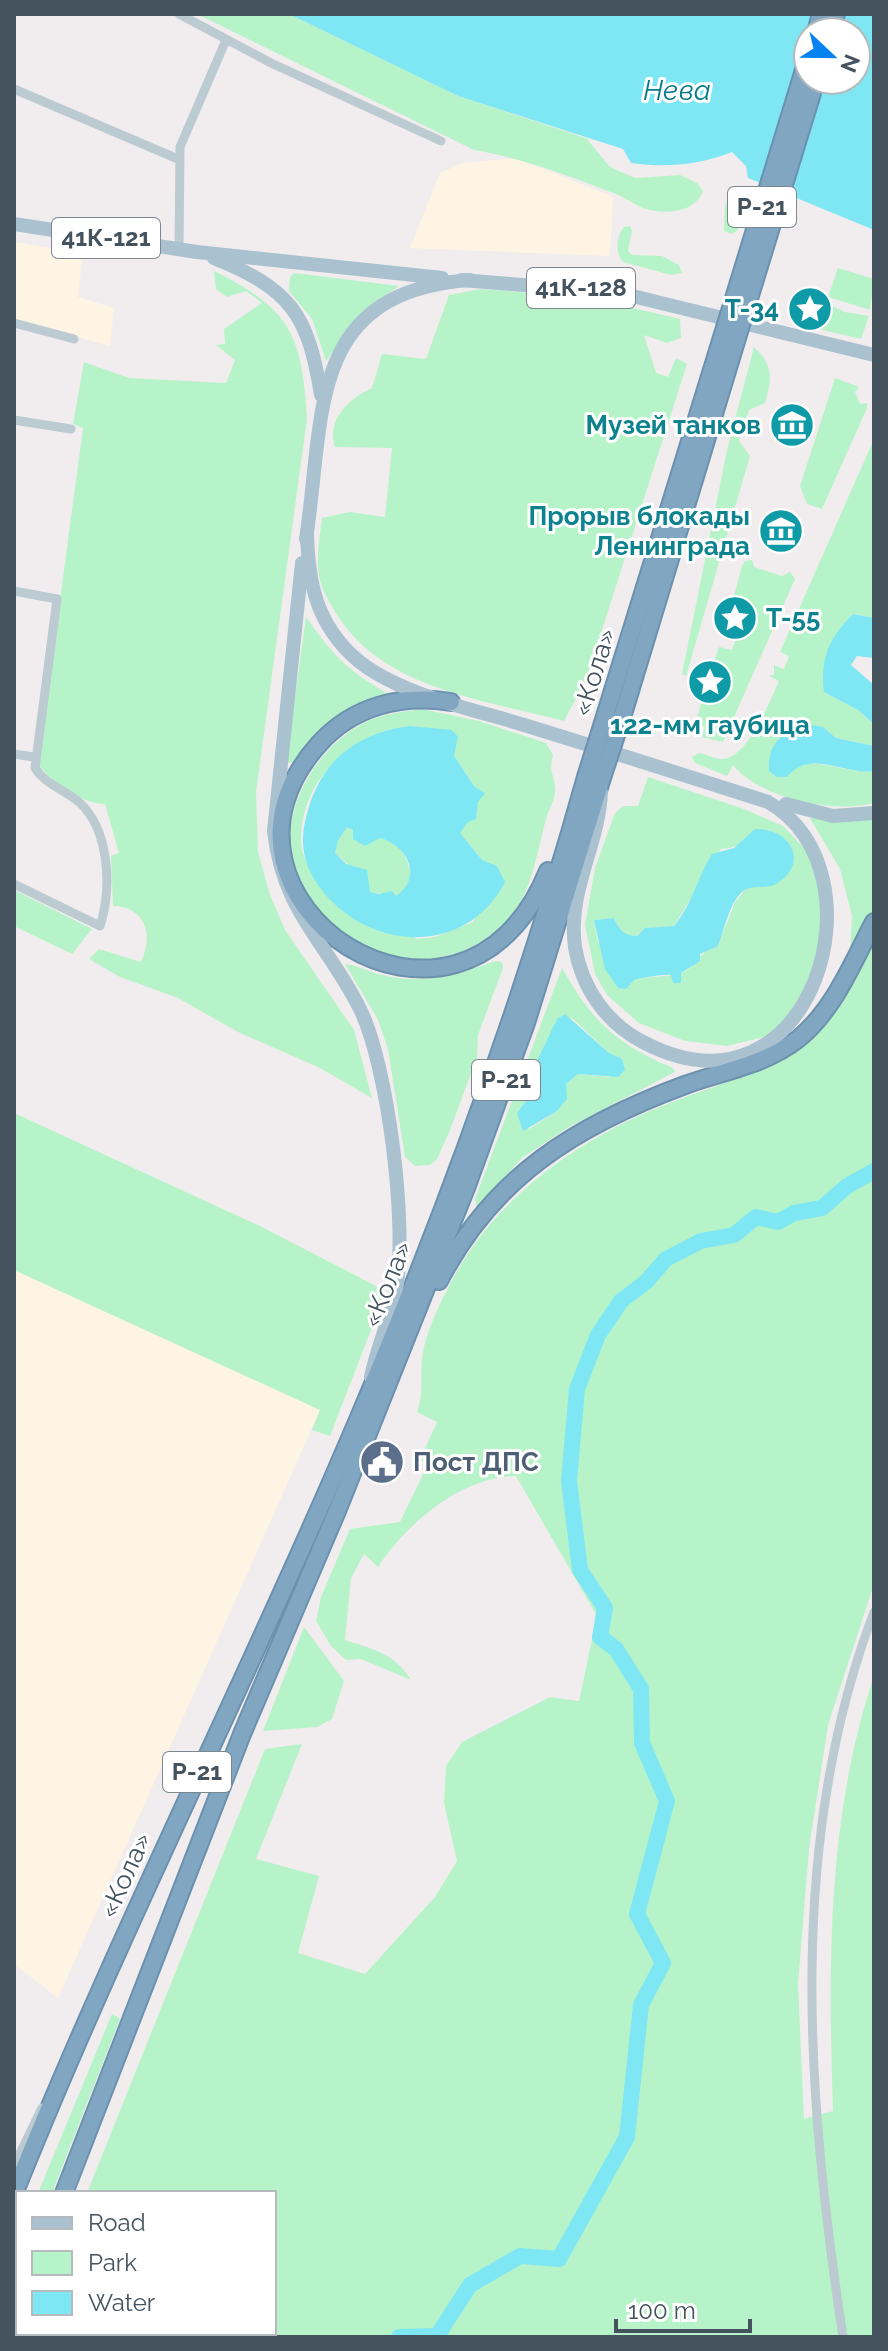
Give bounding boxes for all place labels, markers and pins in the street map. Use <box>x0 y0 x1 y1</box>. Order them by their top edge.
place icon: Т-34 <box>786 285 834 333</box>
place label: Т-34 <box>725 294 779 324</box>
museum icon: Музей танков <box>768 401 816 449</box>
place label: Музей танков <box>585 410 761 440</box>
place label: Прорыв блокады Ленинграда <box>528 501 750 561</box>
museum icon: Прорыв блокады Ленинграда <box>757 507 805 555</box>
place icon: Т-55 <box>711 594 759 642</box>
place label: Т-55 <box>766 603 820 633</box>
place icon: 122-мм гаубица <box>686 658 734 706</box>
place label: 122-мм гаубица <box>610 710 810 740</box>
public building icon: Пост ДПС <box>358 1438 406 1486</box>
place label: Пост ДПС <box>413 1447 539 1477</box>

